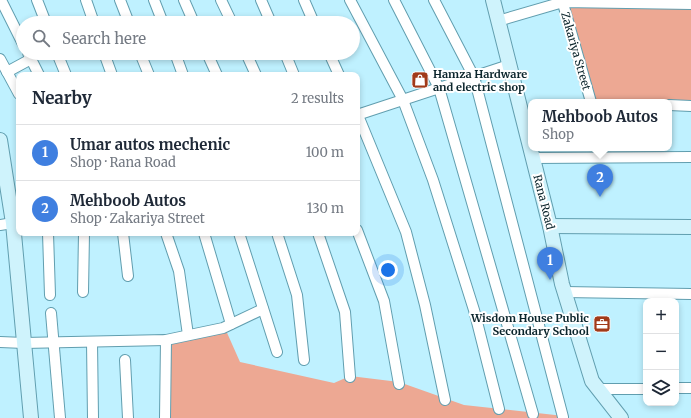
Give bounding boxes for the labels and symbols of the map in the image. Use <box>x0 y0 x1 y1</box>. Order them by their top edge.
street label: Zakariya Street <box>558 10 594 92</box>
place label: Hamza Hardware and electric shop <box>433 67 527 94</box>
shop icon: Hamza Hardware and electric shop <box>410 70 430 90</box>
pin: 2 <box>587 164 613 197</box>
street label: Rana Road <box>530 173 558 231</box>
pin: 1 <box>537 247 563 280</box>
your location <box>378 260 398 280</box>
place label: Wisdom House Public Secondary School <box>470 311 589 338</box>
office icon: Wisdom House Public Secondary School <box>592 314 612 334</box>

